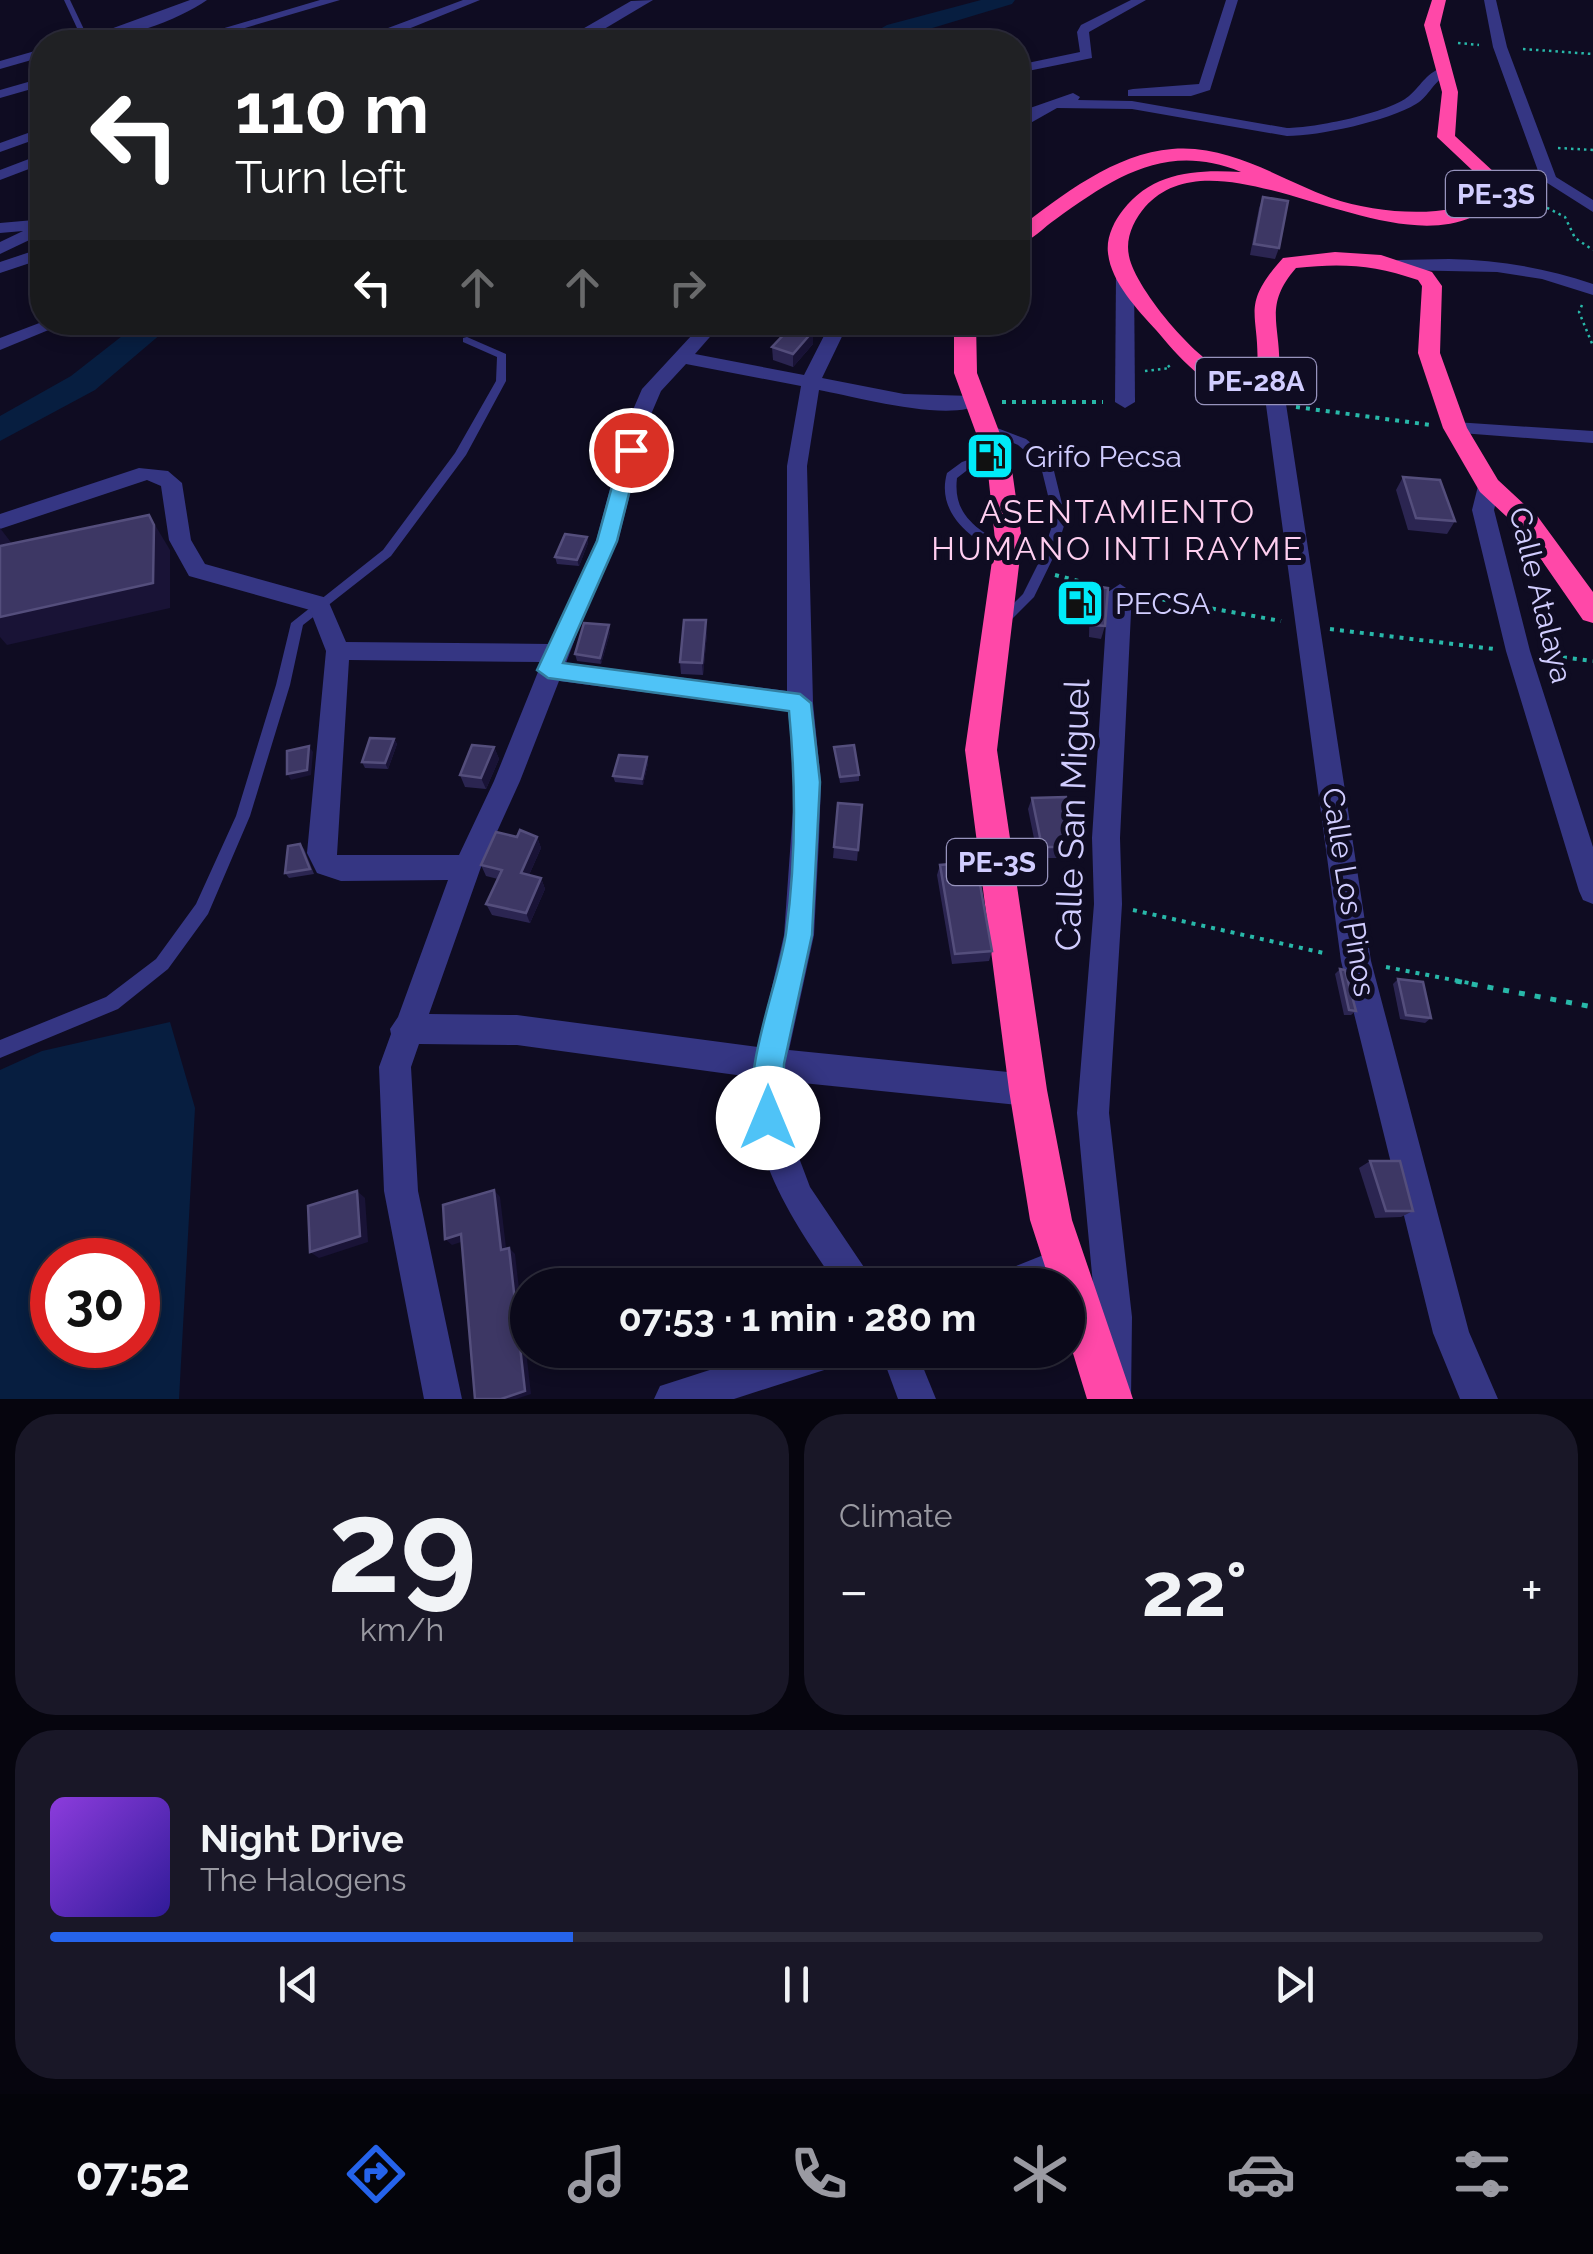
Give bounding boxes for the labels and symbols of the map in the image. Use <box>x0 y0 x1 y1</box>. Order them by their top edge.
road number: PE-3S <box>1446 171 1546 217</box>
road number: PE-28A <box>1196 358 1316 404</box>
pin <box>589 408 674 493</box>
fuel station icon: Grifo Pecsa <box>964 430 1016 482</box>
place label: Grifo Pecsa <box>1025 439 1182 474</box>
district label: ASENTAMIENTO HUMANO INTI RAYME <box>931 493 1305 567</box>
street label: Calle Atalaya <box>1502 504 1580 686</box>
fuel station icon: PECSA <box>1054 577 1106 629</box>
place label: PECSA <box>1115 586 1210 621</box>
street label: Calle San Miguel <box>1047 678 1097 952</box>
street label: Calle Los Pinos <box>1315 785 1383 999</box>
road number: PE-3S <box>947 839 1047 885</box>
position arrow <box>716 1066 820 1170</box>
speed limit sign: 30 <box>30 1238 160 1368</box>

